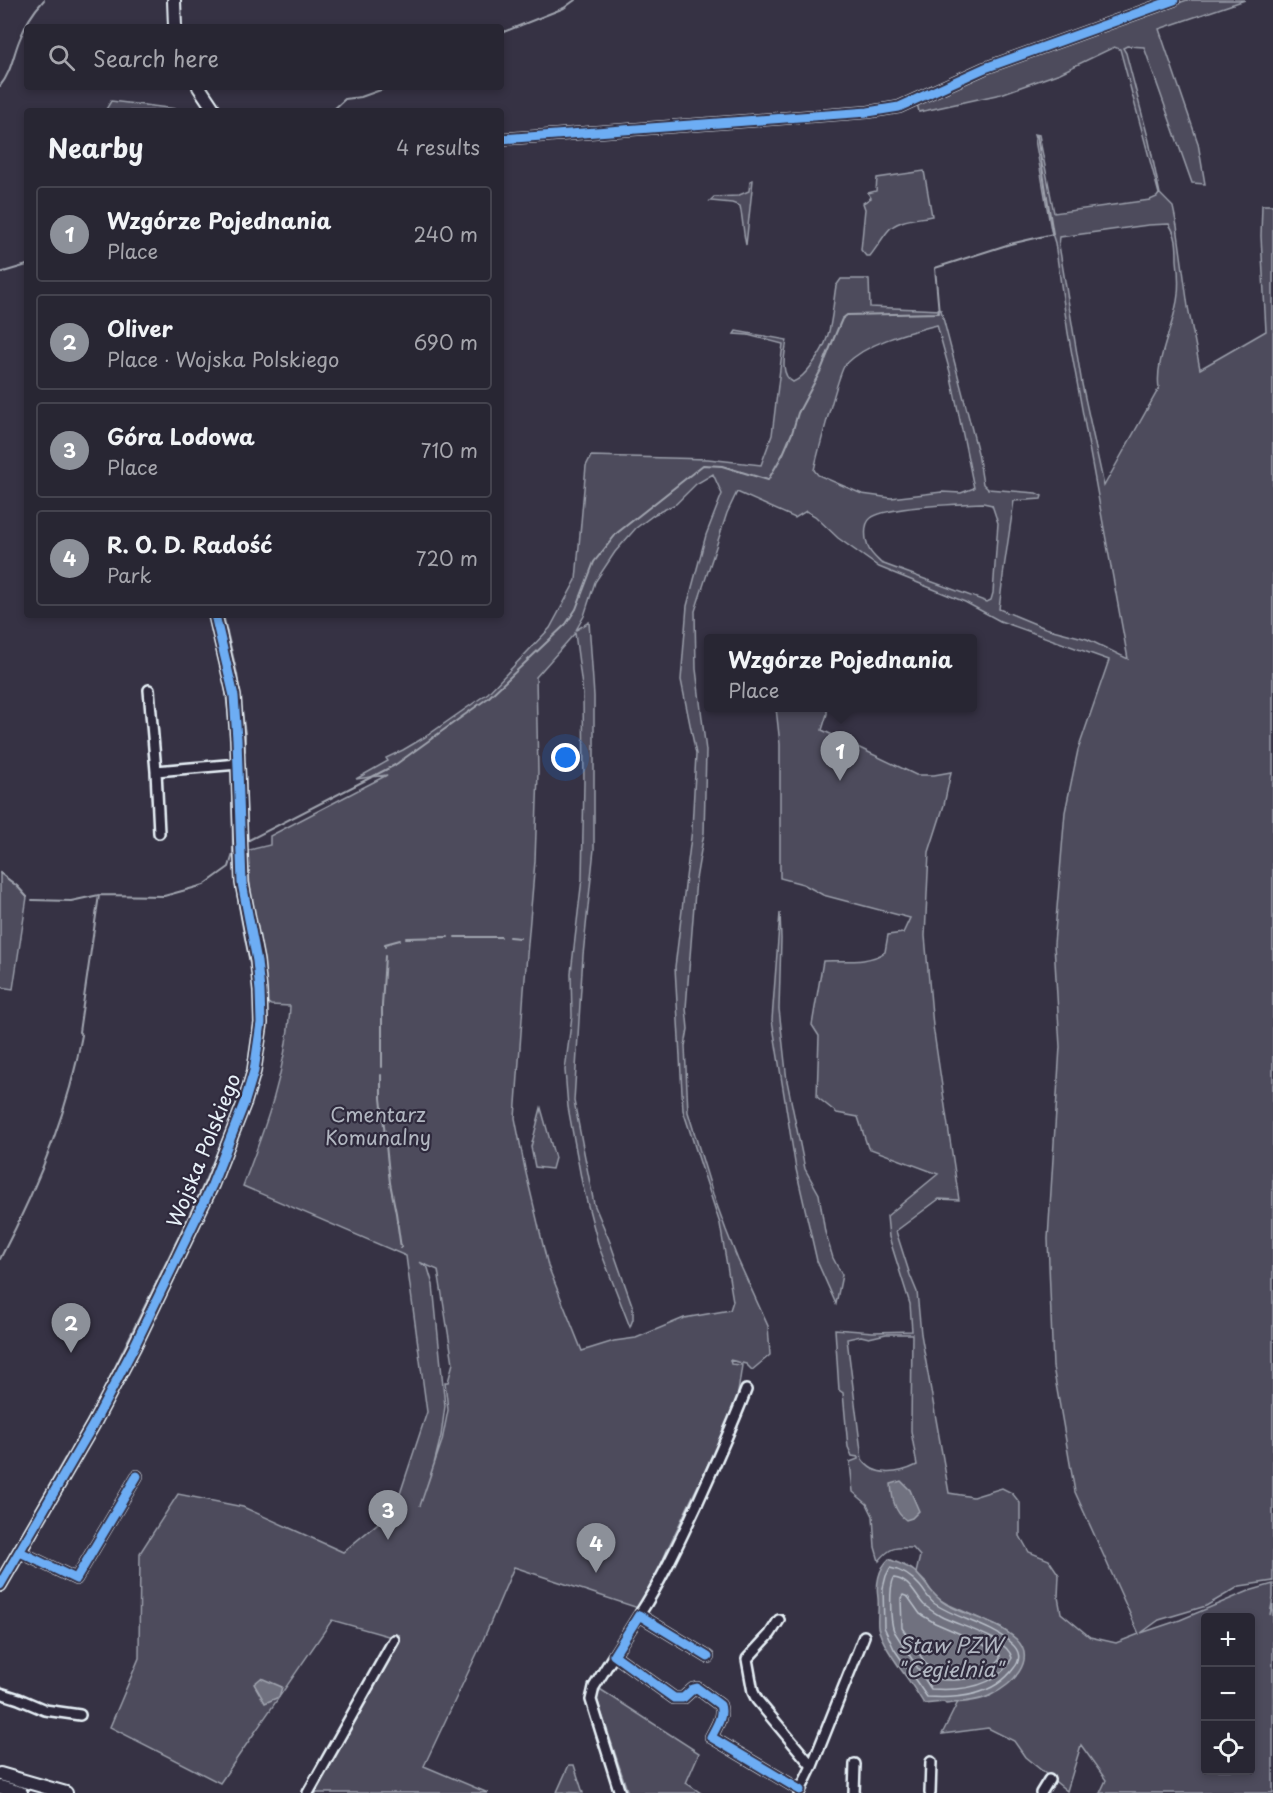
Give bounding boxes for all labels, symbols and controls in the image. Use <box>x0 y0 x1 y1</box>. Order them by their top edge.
search box <box>24 24 504 90</box>
icon: search <box>45 41 78 74</box>
text: Search here <box>93 41 219 74</box>
text: Nearby <box>48 128 143 167</box>
text: 4 results <box>396 132 480 162</box>
text: Wzgórze Pojednania <box>107 203 332 236</box>
text: 1 <box>65 219 74 249</box>
text: 240 m <box>413 219 478 249</box>
text: Place <box>107 236 158 266</box>
text: Oliver <box>107 311 173 344</box>
text: 2 <box>62 327 77 357</box>
text: 690 m <box>414 327 478 357</box>
text: Place · Wojska Polskiego <box>107 344 339 374</box>
text: Góra Lodowa <box>107 419 255 452</box>
text: 3 <box>63 435 76 465</box>
text: 710 m <box>421 435 478 465</box>
text: Place <box>107 452 158 482</box>
text: R. O. D. Radość <box>107 527 272 560</box>
text: 4 <box>63 543 76 573</box>
text: 720 m <box>416 543 478 573</box>
text: Park <box>107 560 152 590</box>
popup <box>704 634 977 712</box>
text: Wzgórze Pojednania <box>728 642 953 675</box>
text: Place <box>728 675 779 705</box>
pin: 1 <box>820 732 860 781</box>
your location <box>551 743 580 772</box>
street label: Wojska Polskiego <box>158 1069 248 1231</box>
park label: Cmentarz Komunalny <box>325 1099 431 1152</box>
pin: 2 <box>52 1304 90 1353</box>
pin: 3 <box>368 1490 408 1540</box>
pin: 4 <box>576 1524 616 1573</box>
map controls <box>1201 1613 1255 1775</box>
button: + <box>1201 1613 1255 1667</box>
water label: Staw PZW "Cegielnia" <box>897 1628 1007 1684</box>
button: − <box>1201 1667 1255 1721</box>
button: locate <box>1201 1721 1255 1775</box>

